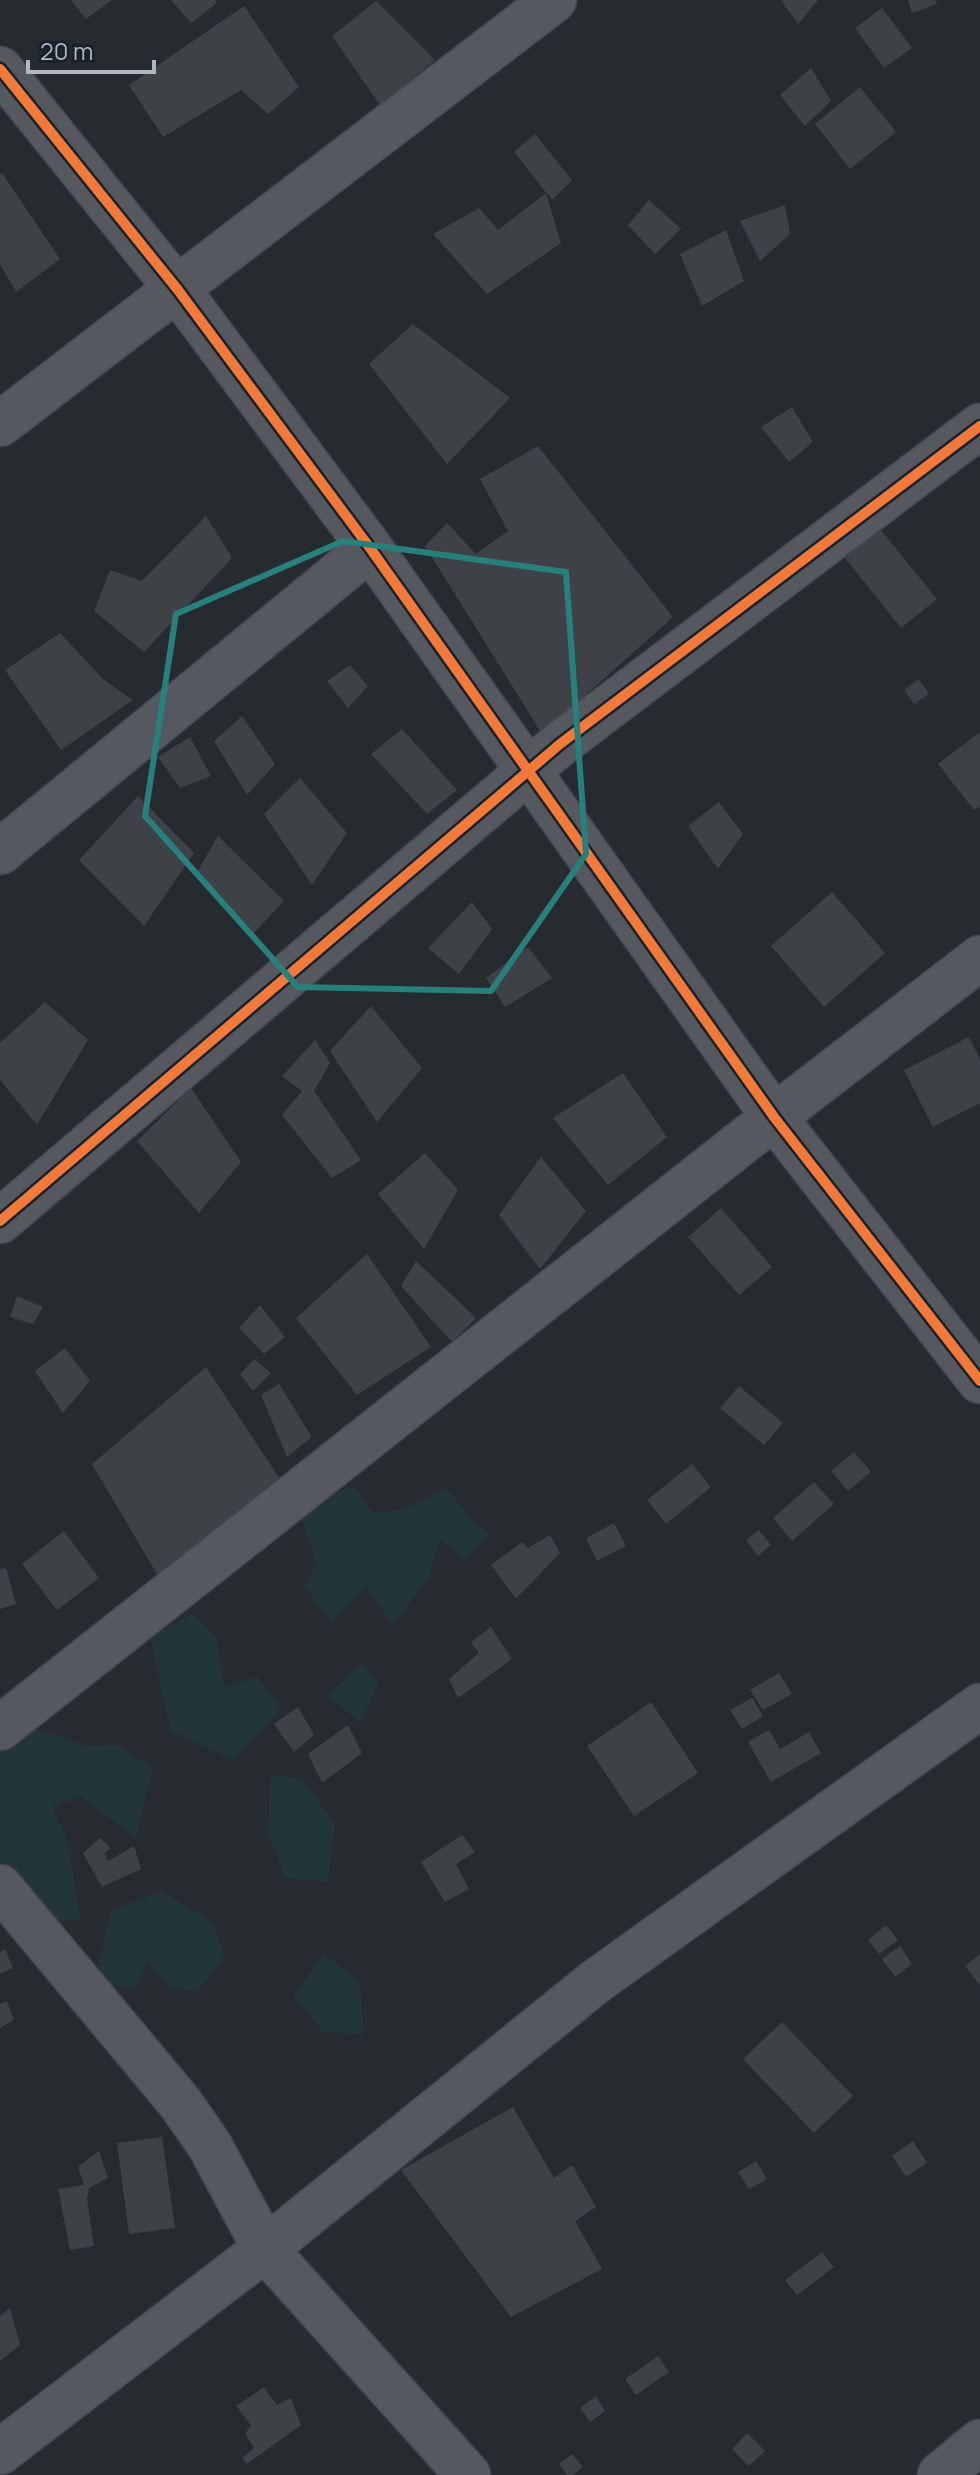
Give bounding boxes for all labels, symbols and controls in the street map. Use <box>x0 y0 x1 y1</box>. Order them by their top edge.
scale bar <box>28 24 154 74</box>
text: 20 m <box>40 34 93 67</box>

